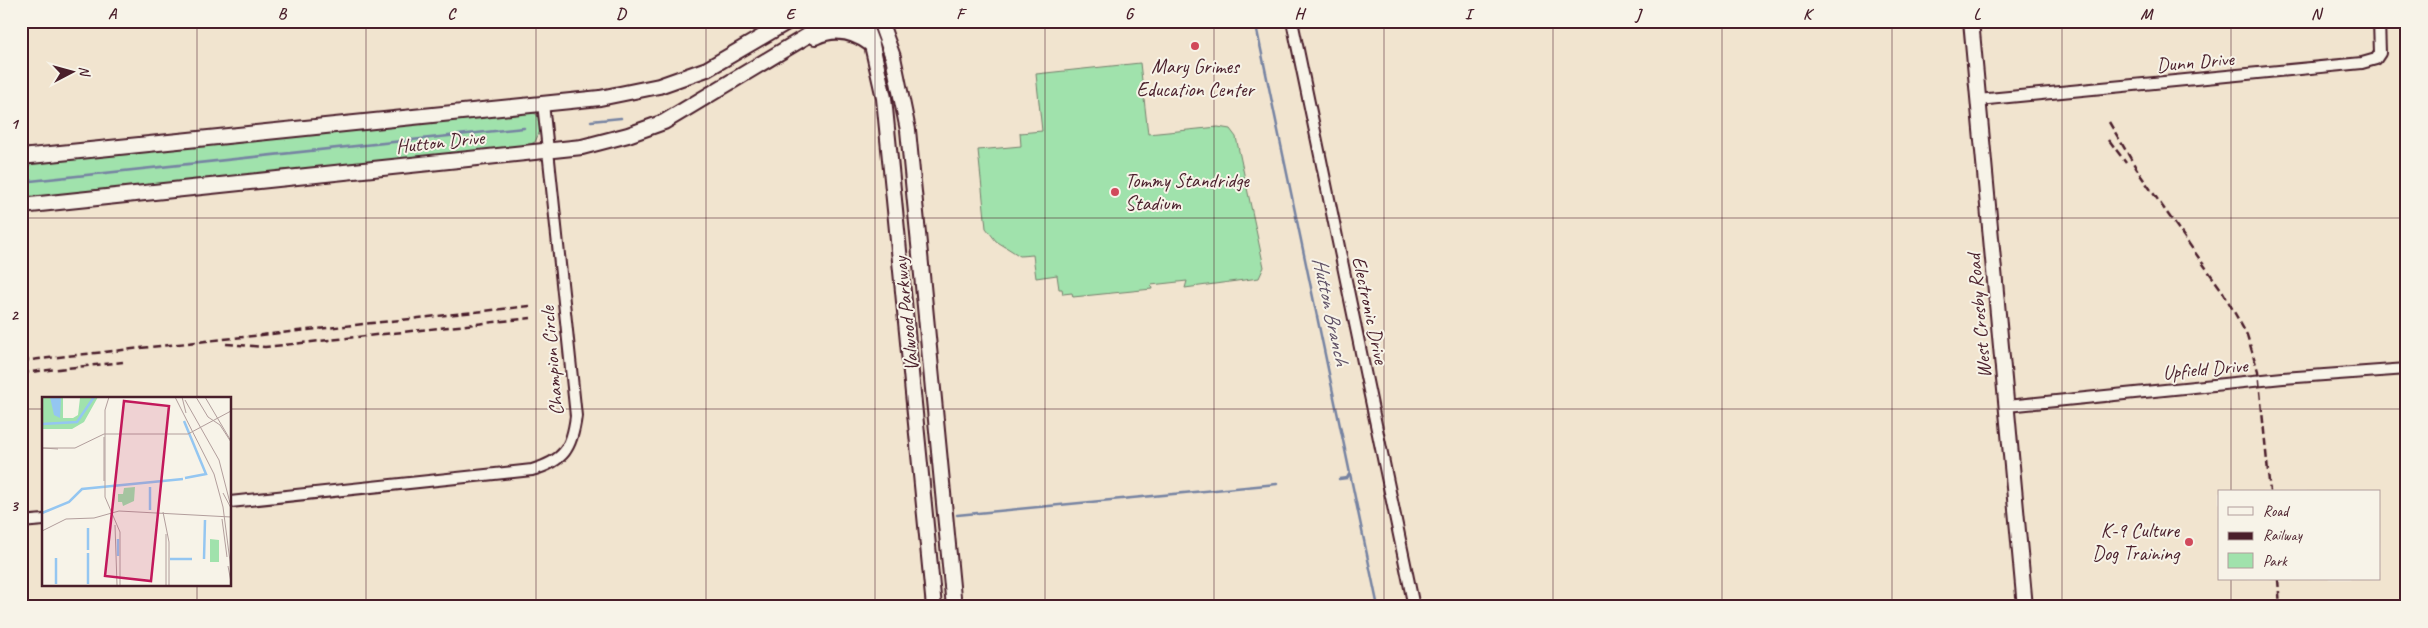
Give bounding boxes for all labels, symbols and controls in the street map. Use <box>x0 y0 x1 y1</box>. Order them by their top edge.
text: A <box>108 4 118 24</box>
text: B <box>278 4 288 24</box>
text: C <box>447 4 457 24</box>
text: D <box>616 4 627 24</box>
text: E <box>786 4 797 24</box>
text: F <box>956 4 967 24</box>
text: G <box>1125 4 1135 24</box>
text: H <box>1294 4 1306 24</box>
text: I <box>1465 4 1475 24</box>
text: J <box>1634 4 1643 24</box>
text: K <box>1803 4 1815 24</box>
text: L <box>1974 4 1982 24</box>
text: M <box>2140 4 2154 24</box>
text: N <box>2311 4 2324 24</box>
marker: Mary Grimes Education Center <box>1189 40 1201 52</box>
street label: Dunn Drive <box>2155 46 2236 78</box>
north arrow <box>48 48 98 98</box>
place label: Mary Grimes Education Center <box>1136 54 1255 102</box>
text: N <box>76 65 94 78</box>
text: 1 <box>10 114 19 134</box>
street label: Hutton Drive <box>395 125 487 159</box>
place label: Tommy Standridge Stadium <box>1125 168 1250 216</box>
marker: Tommy Standridge Stadium <box>1109 186 1121 198</box>
street label: West Crosby Road <box>1961 250 1997 379</box>
street label: Valwood Parkway <box>887 253 924 372</box>
street label: Electronic Drive <box>1346 254 1394 368</box>
water label: Hutton Branch <box>1307 255 1356 369</box>
street label: Champion Circle <box>535 304 569 417</box>
text: 2 <box>10 305 19 325</box>
street label: Upfield Drive <box>2162 353 2250 385</box>
inset map <box>42 397 231 586</box>
legend <box>2218 490 2380 580</box>
text: 3 <box>10 496 19 516</box>
text: Road <box>2263 502 2290 521</box>
place label: K-9 Culture Dog Training <box>2092 518 2181 566</box>
text: Railway <box>2263 526 2304 545</box>
marker: K-9 Culture Dog Training <box>2183 536 2195 548</box>
text: Park <box>2263 552 2288 571</box>

